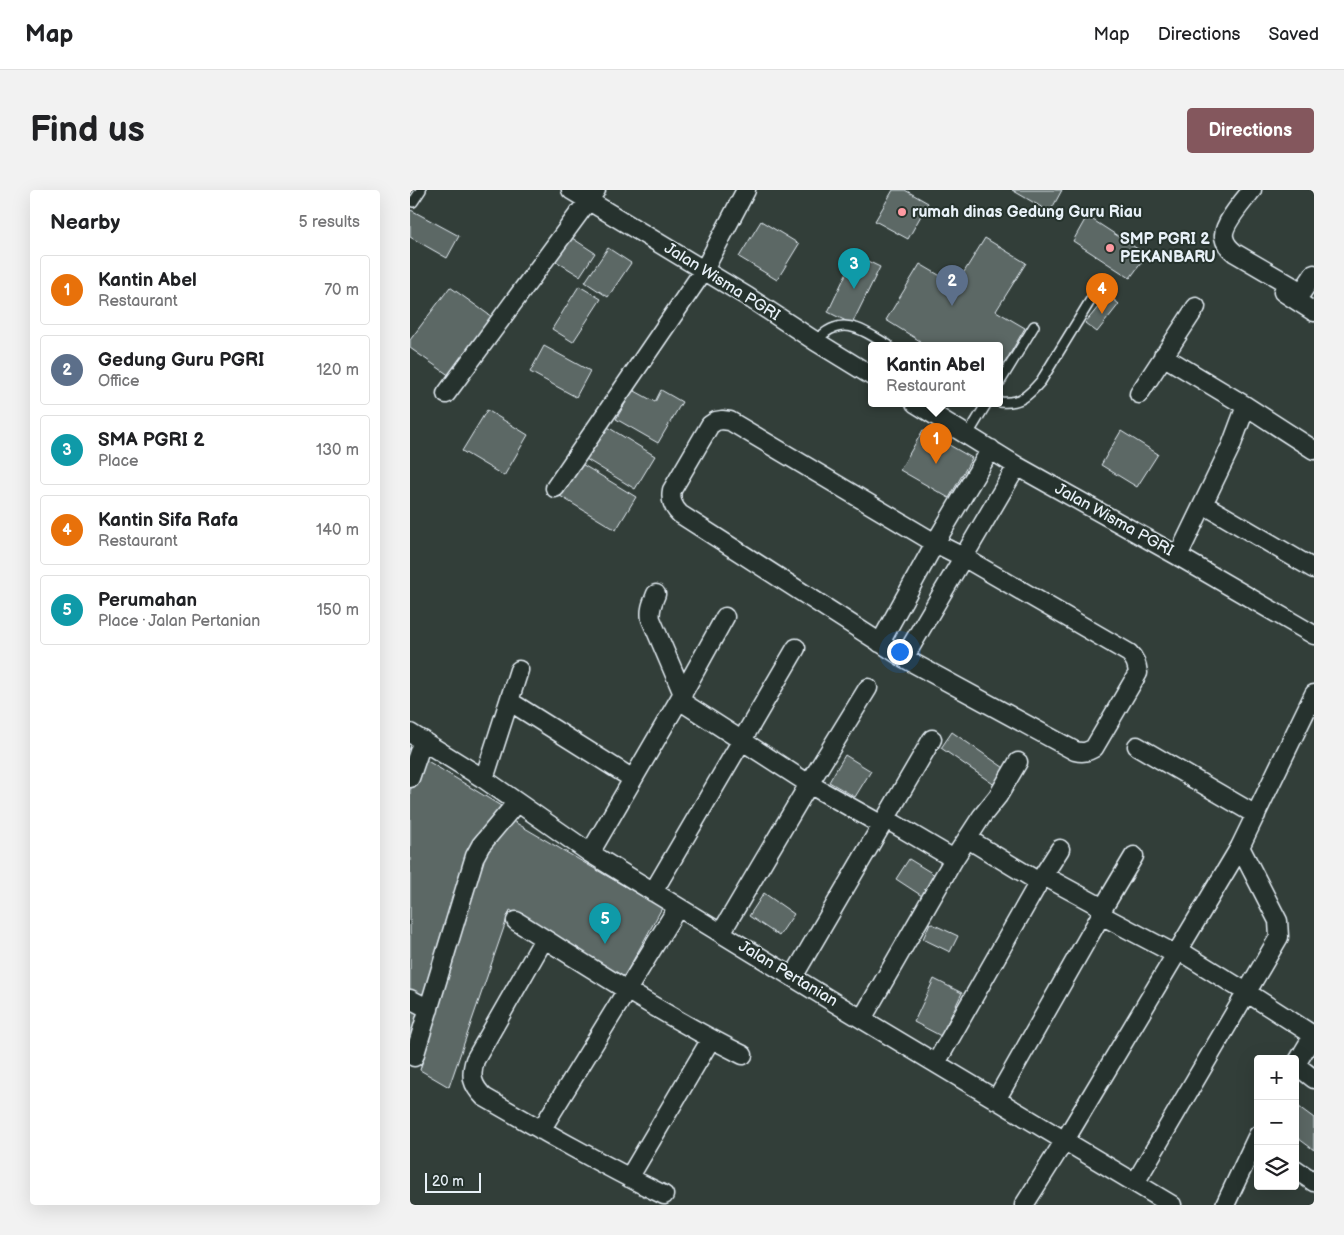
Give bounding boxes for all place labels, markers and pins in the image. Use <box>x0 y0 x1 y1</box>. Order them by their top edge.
place label: rumah dinas Gedung Guru Riau <box>912 203 1142 222</box>
marker: rumah dinas Gedung Guru Riau <box>896 206 908 218</box>
place label: SMP PGRI 2 PEKANBARU <box>1120 230 1216 267</box>
marker: SMP PGRI 2 PEKANBARU <box>1104 242 1116 254</box>
pin: 3 <box>838 248 870 289</box>
pin: 2 <box>936 265 968 306</box>
pin: 4 <box>1086 273 1118 314</box>
pin: 1 <box>920 423 952 464</box>
pin: 5 <box>589 903 621 944</box>

